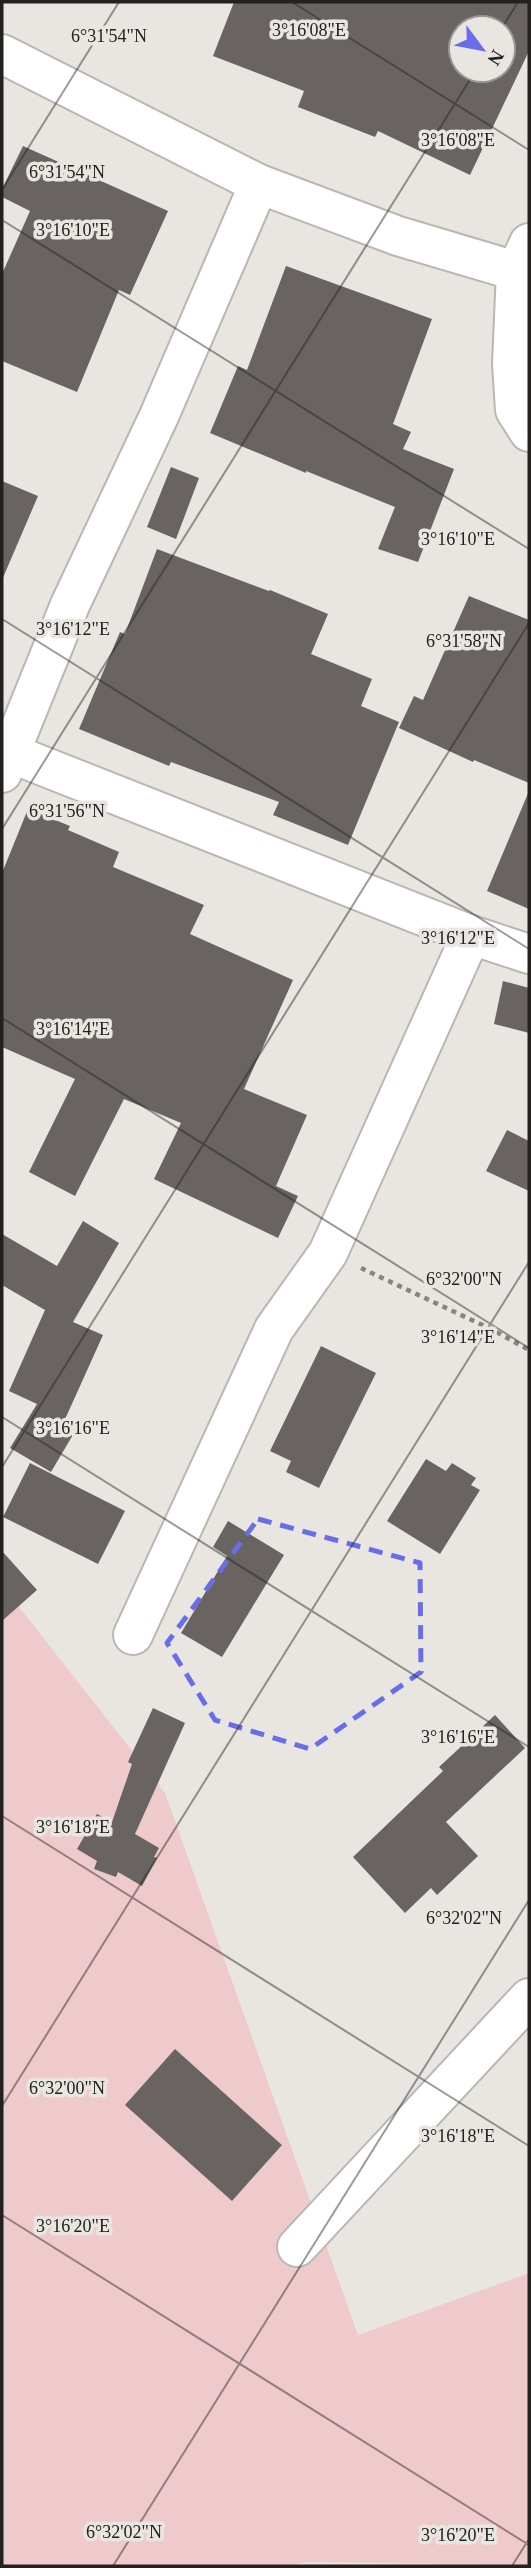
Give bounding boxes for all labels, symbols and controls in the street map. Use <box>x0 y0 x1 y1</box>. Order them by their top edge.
north arrow <box>447 14 517 84</box>
text: 3°16'08"E <box>272 20 346 40</box>
text: 6°31'54"N <box>71 26 147 46</box>
text: N <box>483 46 509 69</box>
text: 3°16'08"E <box>421 130 495 150</box>
text: 6°31'54"N <box>29 162 105 182</box>
text: 3°16'10"E <box>36 220 110 240</box>
text: 3°16'10"E <box>421 529 495 549</box>
text: 3°16'12"E <box>36 619 110 639</box>
text: 6°31'58"N <box>426 631 502 651</box>
text: 6°31'56"N <box>29 801 105 821</box>
text: 3°16'12"E <box>421 928 495 948</box>
text: 3°16'14"E <box>36 1019 110 1039</box>
text: 6°32'00"N <box>426 1269 502 1289</box>
text: 3°16'14"E <box>421 1327 495 1347</box>
text: 3°16'16"E <box>36 1418 110 1438</box>
text: 3°16'16"E <box>421 1727 495 1747</box>
text: 3°16'18"E <box>36 1817 110 1837</box>
text: 6°32'02"N <box>426 1908 502 1928</box>
text: 6°32'00"N <box>29 2078 105 2098</box>
text: 3°16'18"E <box>421 2126 495 2146</box>
text: 3°16'20"E <box>36 2216 110 2236</box>
text: 6°32'02"N <box>86 2522 162 2542</box>
text: 3°16'20"E <box>421 2525 495 2545</box>

